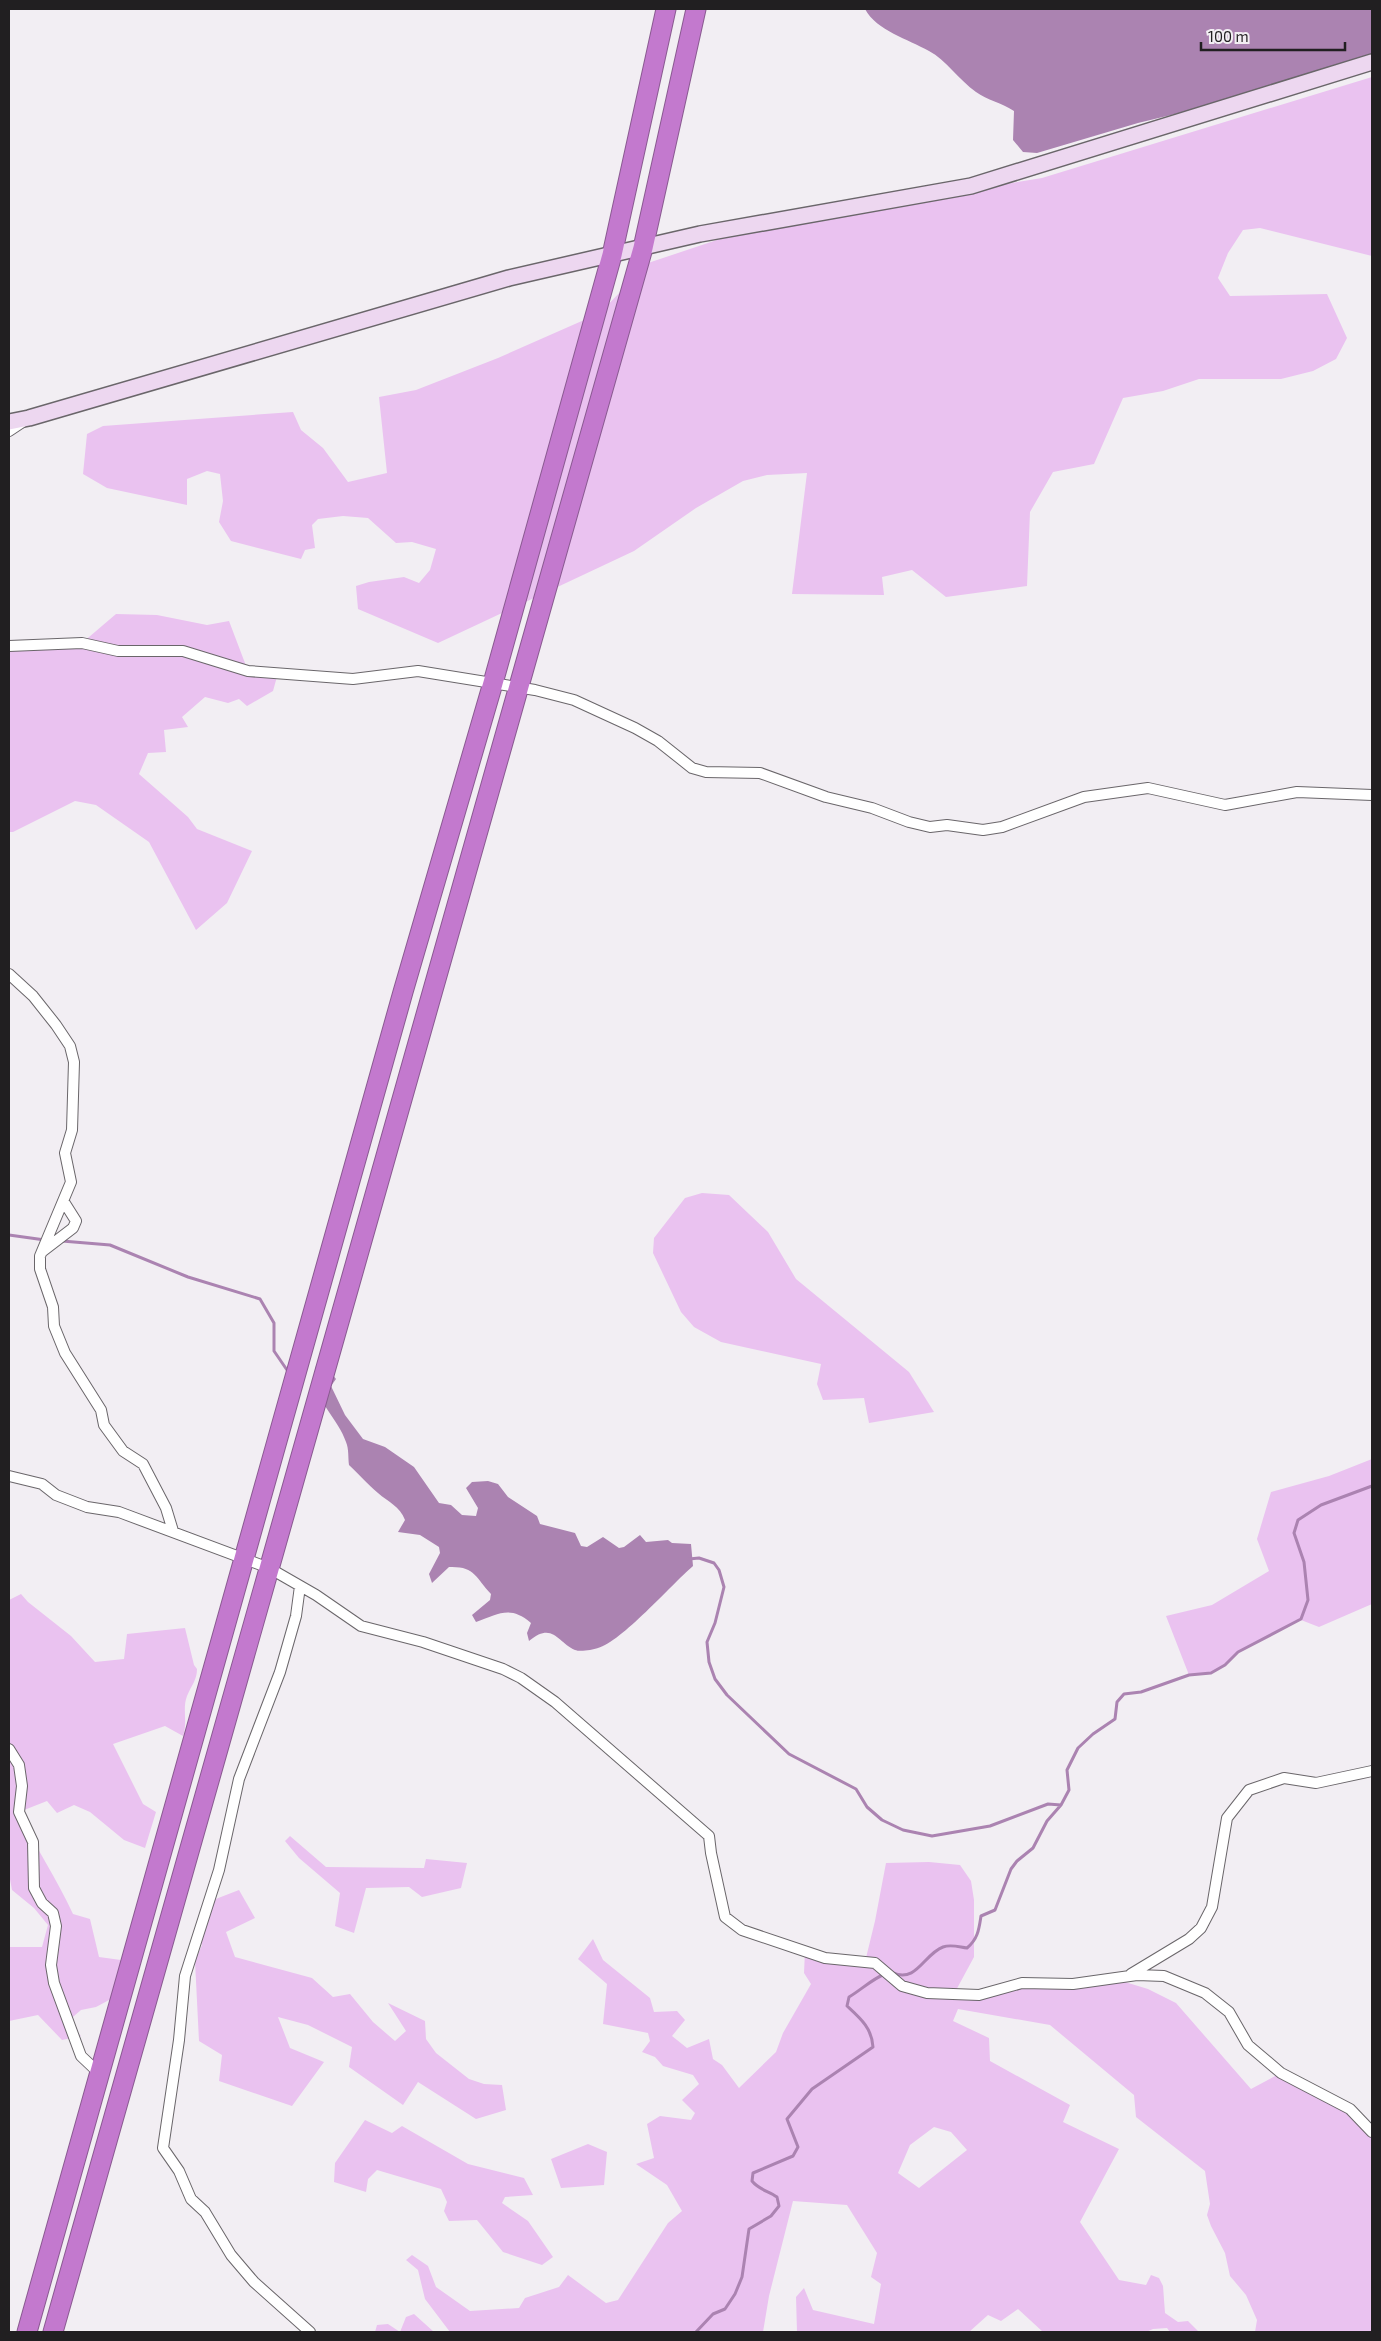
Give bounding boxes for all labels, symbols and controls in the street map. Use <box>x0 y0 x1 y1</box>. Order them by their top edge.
scale bar <box>1201 20 1345 52</box>
text: 100 m <box>1208 27 1249 45</box>

